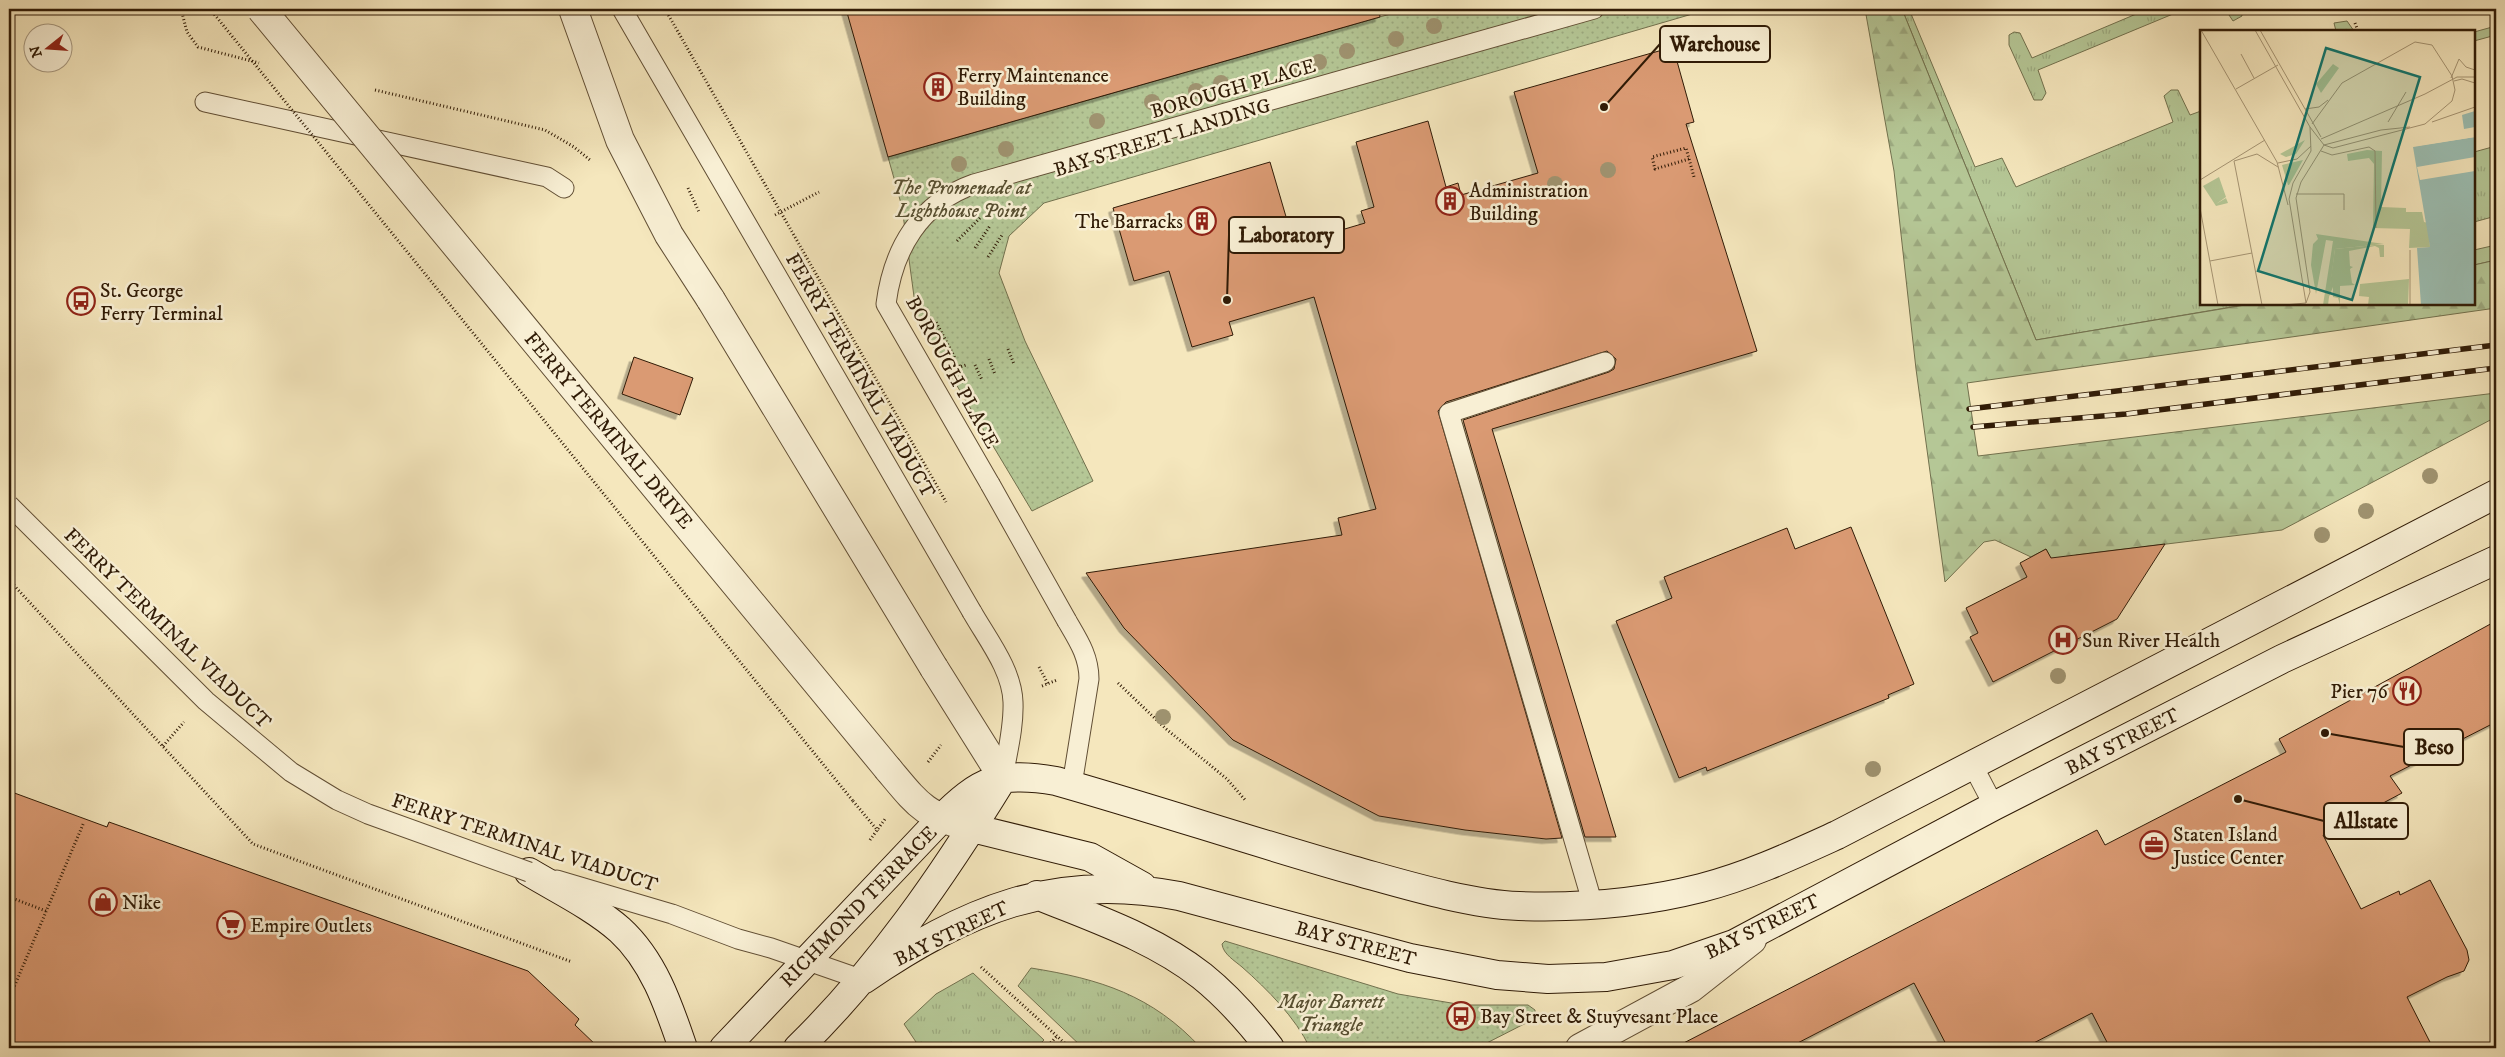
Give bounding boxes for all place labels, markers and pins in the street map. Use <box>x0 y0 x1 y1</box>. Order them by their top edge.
callout: Warehouse <box>1660 26 1770 62</box>
place label: Ferry Maintenance Building <box>957 64 1109 112</box>
building icon: Ferry Maintenance Building <box>923 72 953 102</box>
place label: Administration Building <box>1469 179 1589 227</box>
building icon: Administration Building <box>1435 186 1465 216</box>
building icon: The Barracks <box>1187 206 1217 236</box>
place label: The Barracks <box>1075 210 1183 235</box>
callout: Laboratory <box>1229 217 1344 253</box>
place label: St. George Ferry Terminal <box>100 279 223 327</box>
bus stop icon: St. George Ferry Terminal <box>66 286 96 316</box>
hospital icon: Sun River Health <box>2048 625 2078 655</box>
place label: Sun River Health <box>2082 629 2221 654</box>
restaurant icon: Pier 76 <box>2392 676 2422 706</box>
place label: Pier 76 <box>2330 680 2389 705</box>
callout: Beso <box>2404 729 2463 765</box>
callout: Allstate <box>2324 803 2408 839</box>
place label: Staten Island Justice Center <box>2171 823 2284 871</box>
office icon: Staten Island Justice Center <box>2139 830 2169 860</box>
shop icon: Nike <box>88 887 118 917</box>
place label: Nike <box>122 891 161 916</box>
supermarket icon: Empire Outlets <box>216 910 246 940</box>
place label: Empire Outlets <box>250 914 372 939</box>
bus stop icon: Bay Street & Stuyvesant Place <box>1446 1001 1476 1031</box>
place label: Bay Street & Stuyvesant Place <box>1480 1005 1718 1030</box>

